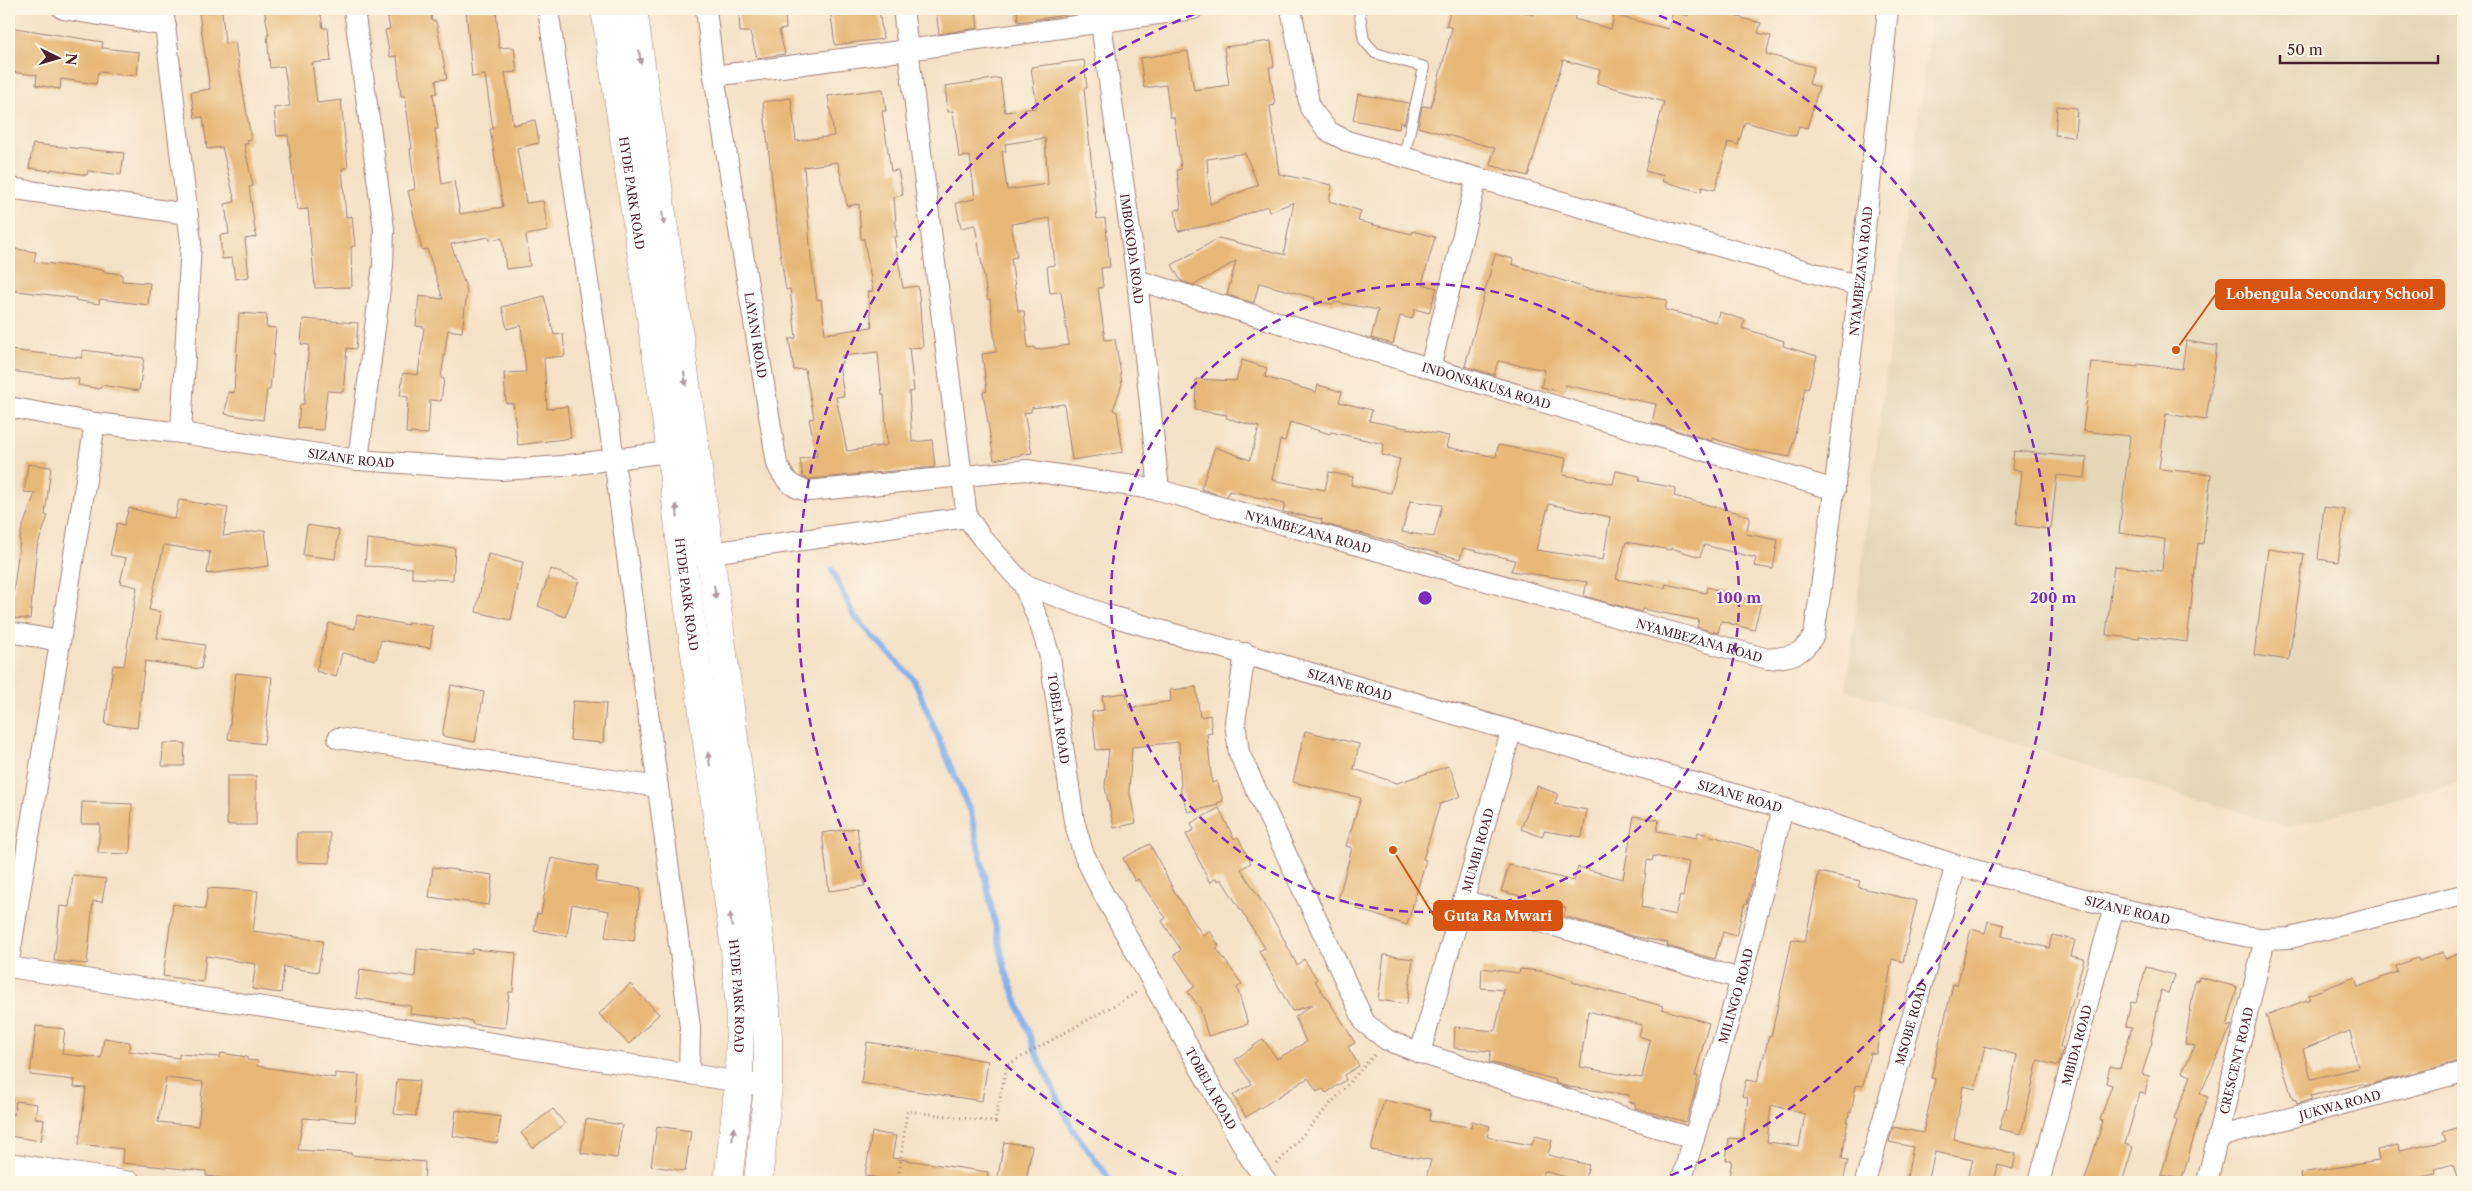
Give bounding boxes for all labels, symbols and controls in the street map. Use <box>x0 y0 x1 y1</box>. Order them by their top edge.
north arrow <box>32 32 82 82</box>
scale bar <box>2280 32 2437 64</box>
text: 50 m <box>2287 40 2323 59</box>
one-way arrow <box>636 49 644 65</box>
text: N <box>61 52 80 66</box>
street label: HYDE PARK ROAD <box>617 135 648 251</box>
street label: IMBOKODA ROAD <box>1117 192 1147 305</box>
street label: NYAMBEZANA ROAD <box>1846 205 1875 337</box>
one-way arrow <box>659 210 667 226</box>
callout: Lobengula Secondary School <box>2216 280 2444 309</box>
text: Lobengula Secondary School <box>2226 285 2434 303</box>
street label: LAYANI ROAD <box>742 291 770 379</box>
street label: INDONSAKUSA ROAD <box>1420 359 1553 412</box>
one-way arrow <box>682 371 690 387</box>
street label: SIZANE ROAD <box>307 445 395 470</box>
one-way arrow <box>673 502 681 518</box>
street label: NYAMBEZANA ROAD <box>1243 507 1373 556</box>
street label: HYDE PARK ROAD <box>673 537 702 652</box>
one-way arrow <box>711 584 719 600</box>
text: 100 m <box>1717 588 1761 607</box>
text: 200 m <box>2030 588 2076 607</box>
centre of rings <box>1416 589 1434 607</box>
street label: NYAMBEZANA ROAD <box>1634 615 1765 665</box>
street label: SIZANE ROAD <box>1306 665 1394 703</box>
street label: TOBELA ROAD <box>1045 672 1073 765</box>
one-way arrow <box>705 750 713 766</box>
street label: SIZANE ROAD <box>1696 777 1784 815</box>
street label: MUMBI ROAD <box>1459 806 1497 894</box>
street label: SIZANE ROAD <box>2083 892 2172 927</box>
callout: Guta Ra Mwari <box>1434 901 1562 930</box>
text: Guta Ra Mwari <box>1444 907 1552 925</box>
one-way arrow <box>727 911 735 927</box>
street label: HYDE PARK ROAD <box>726 938 748 1053</box>
street label: MILINGO ROAD <box>1715 946 1756 1045</box>
street label: MSOBE ROAD <box>1891 980 1930 1067</box>
street label: MBIDA ROAD <box>2058 1003 2095 1087</box>
street label: CRESCENT ROAD <box>2216 1005 2256 1116</box>
street label: TOBELA ROAD <box>1182 1044 1240 1132</box>
street label: JUKWA ROAD <box>2295 1087 2382 1123</box>
one-way arrow <box>729 1125 737 1141</box>

